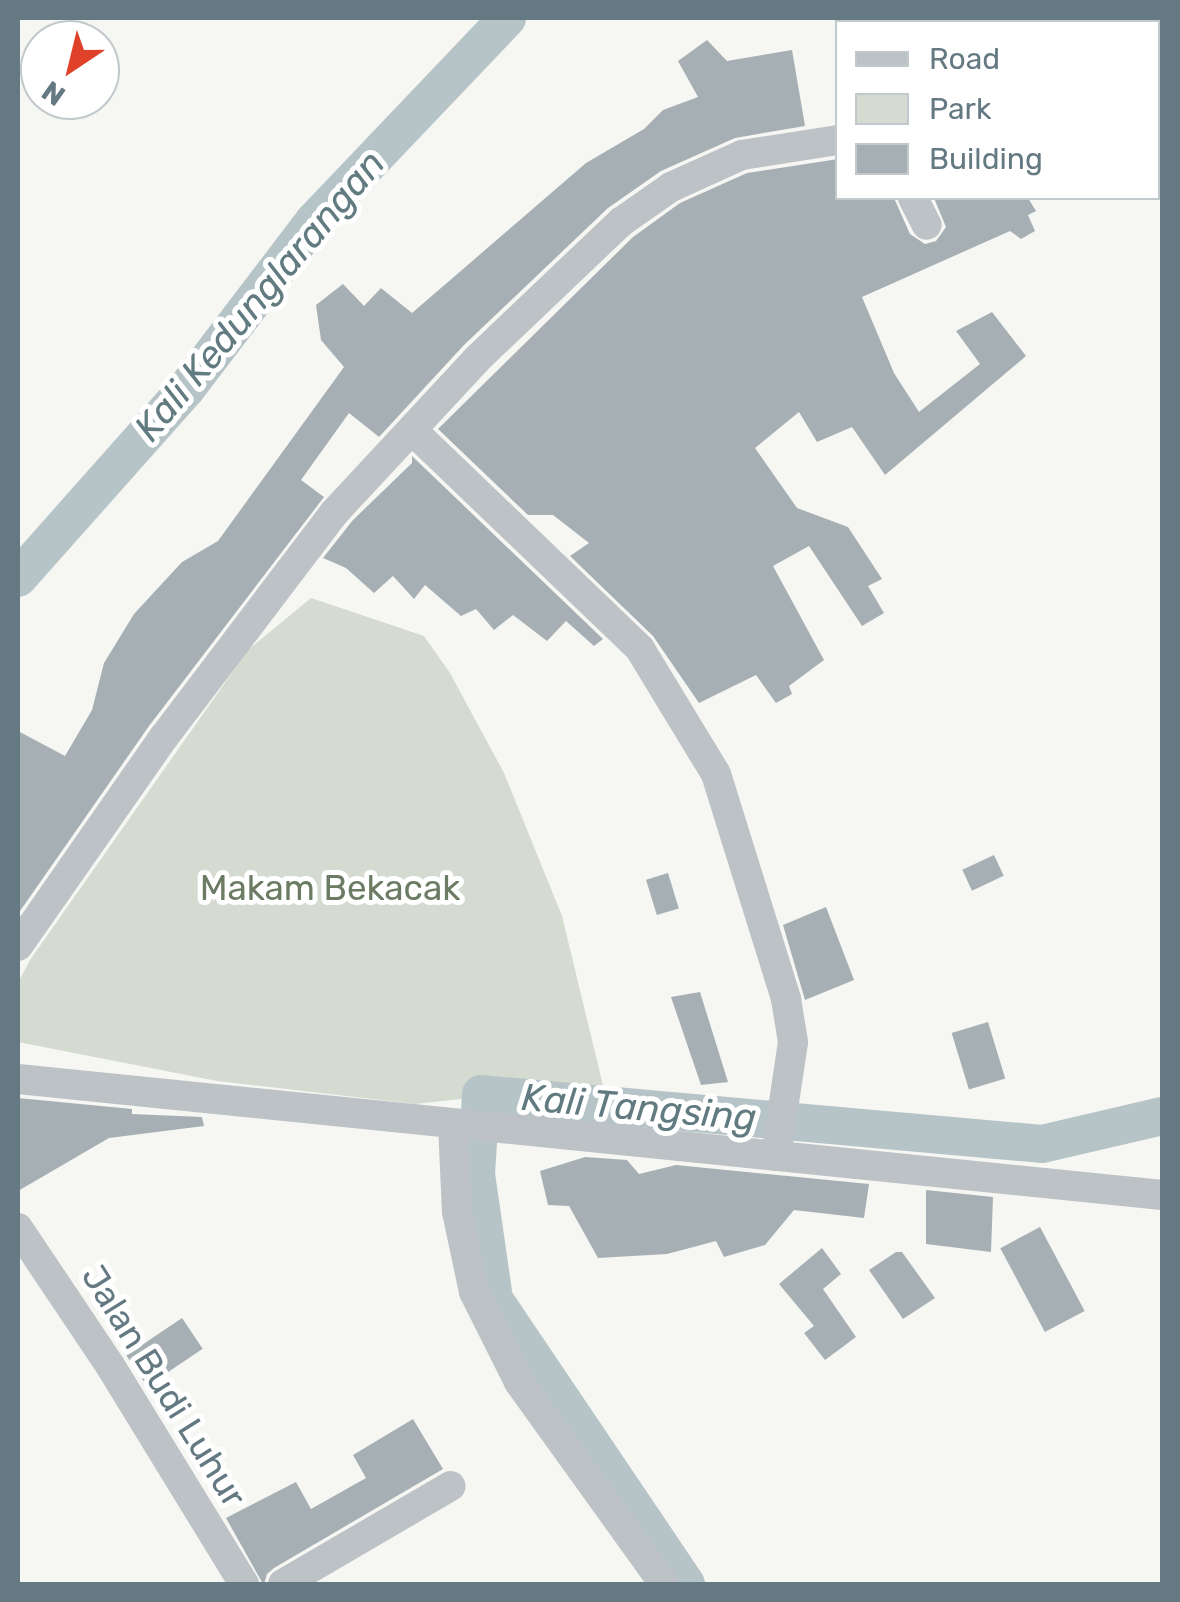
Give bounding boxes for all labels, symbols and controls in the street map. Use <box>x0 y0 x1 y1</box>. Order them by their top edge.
north arrow <box>20 20 120 120</box>
legend <box>835 20 1160 200</box>
text: Road <box>929 41 1000 77</box>
text: N <box>36 74 71 113</box>
text: Park <box>929 91 991 127</box>
water label: Kali Kedunglarangan <box>125 141 395 451</box>
text: Building <box>929 141 1043 177</box>
park label: Makam Bekacak <box>200 867 460 909</box>
water label: Kali Tangsing <box>519 1075 759 1141</box>
street label: Jalan Budi Luhur <box>73 1257 255 1515</box>

